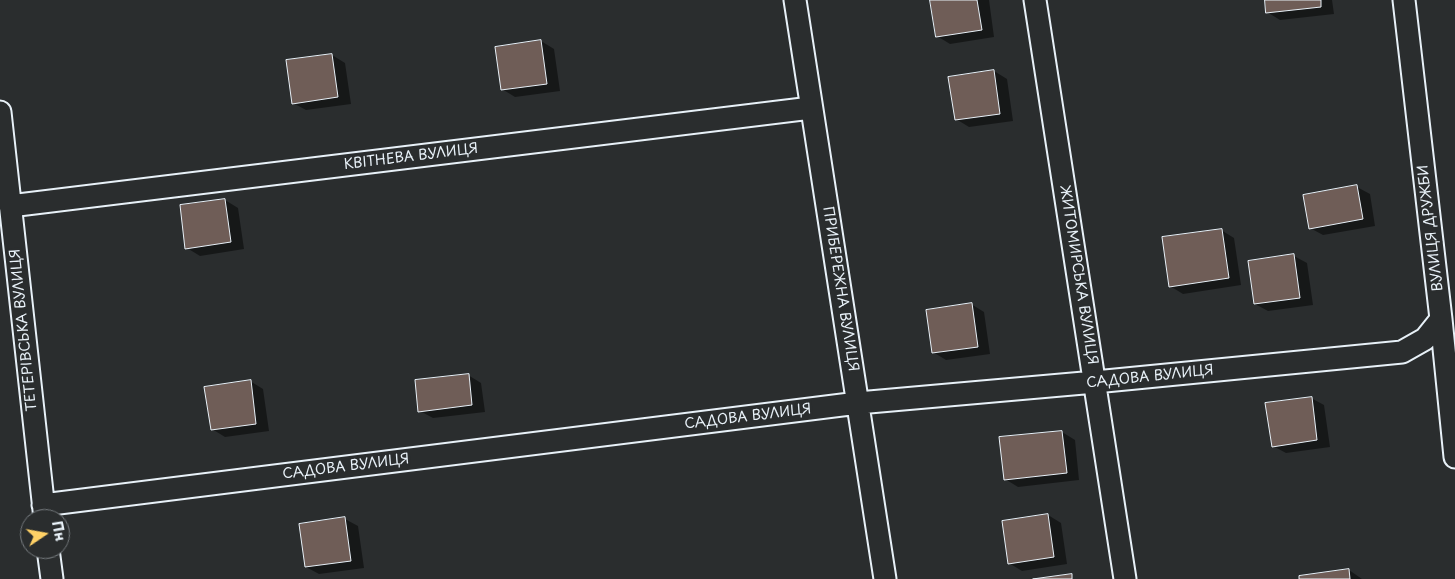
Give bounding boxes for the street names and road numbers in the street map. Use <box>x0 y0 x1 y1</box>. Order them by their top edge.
street label: КВІТНЕВА ВУЛИЦЯ <box>343 140 479 174</box>
street label: ВУЛИЦЯ ДРУЖБИ <box>1415 164 1447 292</box>
street label: ЖИТОМИРСЬКА ВУЛИЦЯ <box>1055 184 1101 366</box>
street label: ПРИБЕРЕЖНА ВУЛИЦЯ <box>819 205 861 373</box>
street label: ТЕТЕРІВСЬКА ВУЛИЦЯ <box>7 248 41 412</box>
street label: САДОВА ВУЛИЦЯ <box>1086 362 1214 392</box>
street label: САДОВА ВУЛИЦЯ <box>684 401 812 433</box>
street label: САДОВА ВУЛИЦЯ <box>282 451 410 483</box>

